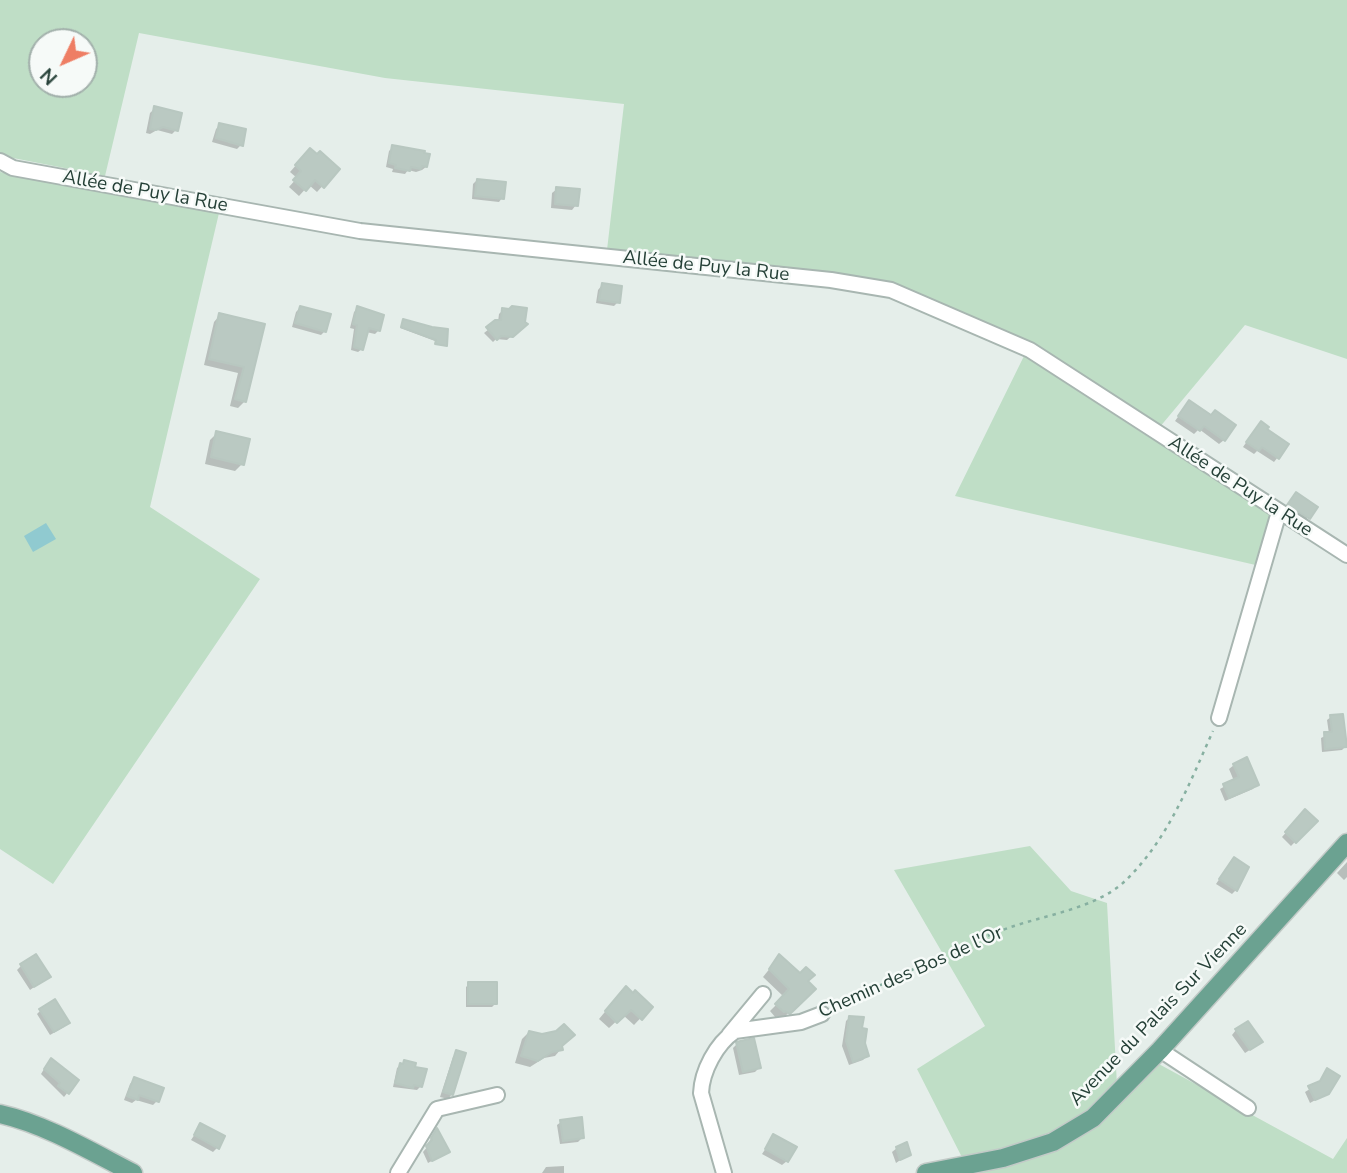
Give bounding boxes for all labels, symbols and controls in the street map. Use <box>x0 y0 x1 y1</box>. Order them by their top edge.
north arrow <box>28 28 98 98</box>
text: N <box>35 62 64 90</box>
street label: Allée de Puy la Rue <box>61 166 229 218</box>
street label: Allée de Puy la Rue <box>622 247 790 287</box>
street label: Allée de Puy la Rue <box>1164 432 1316 542</box>
street label: Avenue du Palais Sur Vienne <box>1066 919 1252 1111</box>
street label: Chemin des Bos de l'Or <box>815 922 1007 1024</box>

